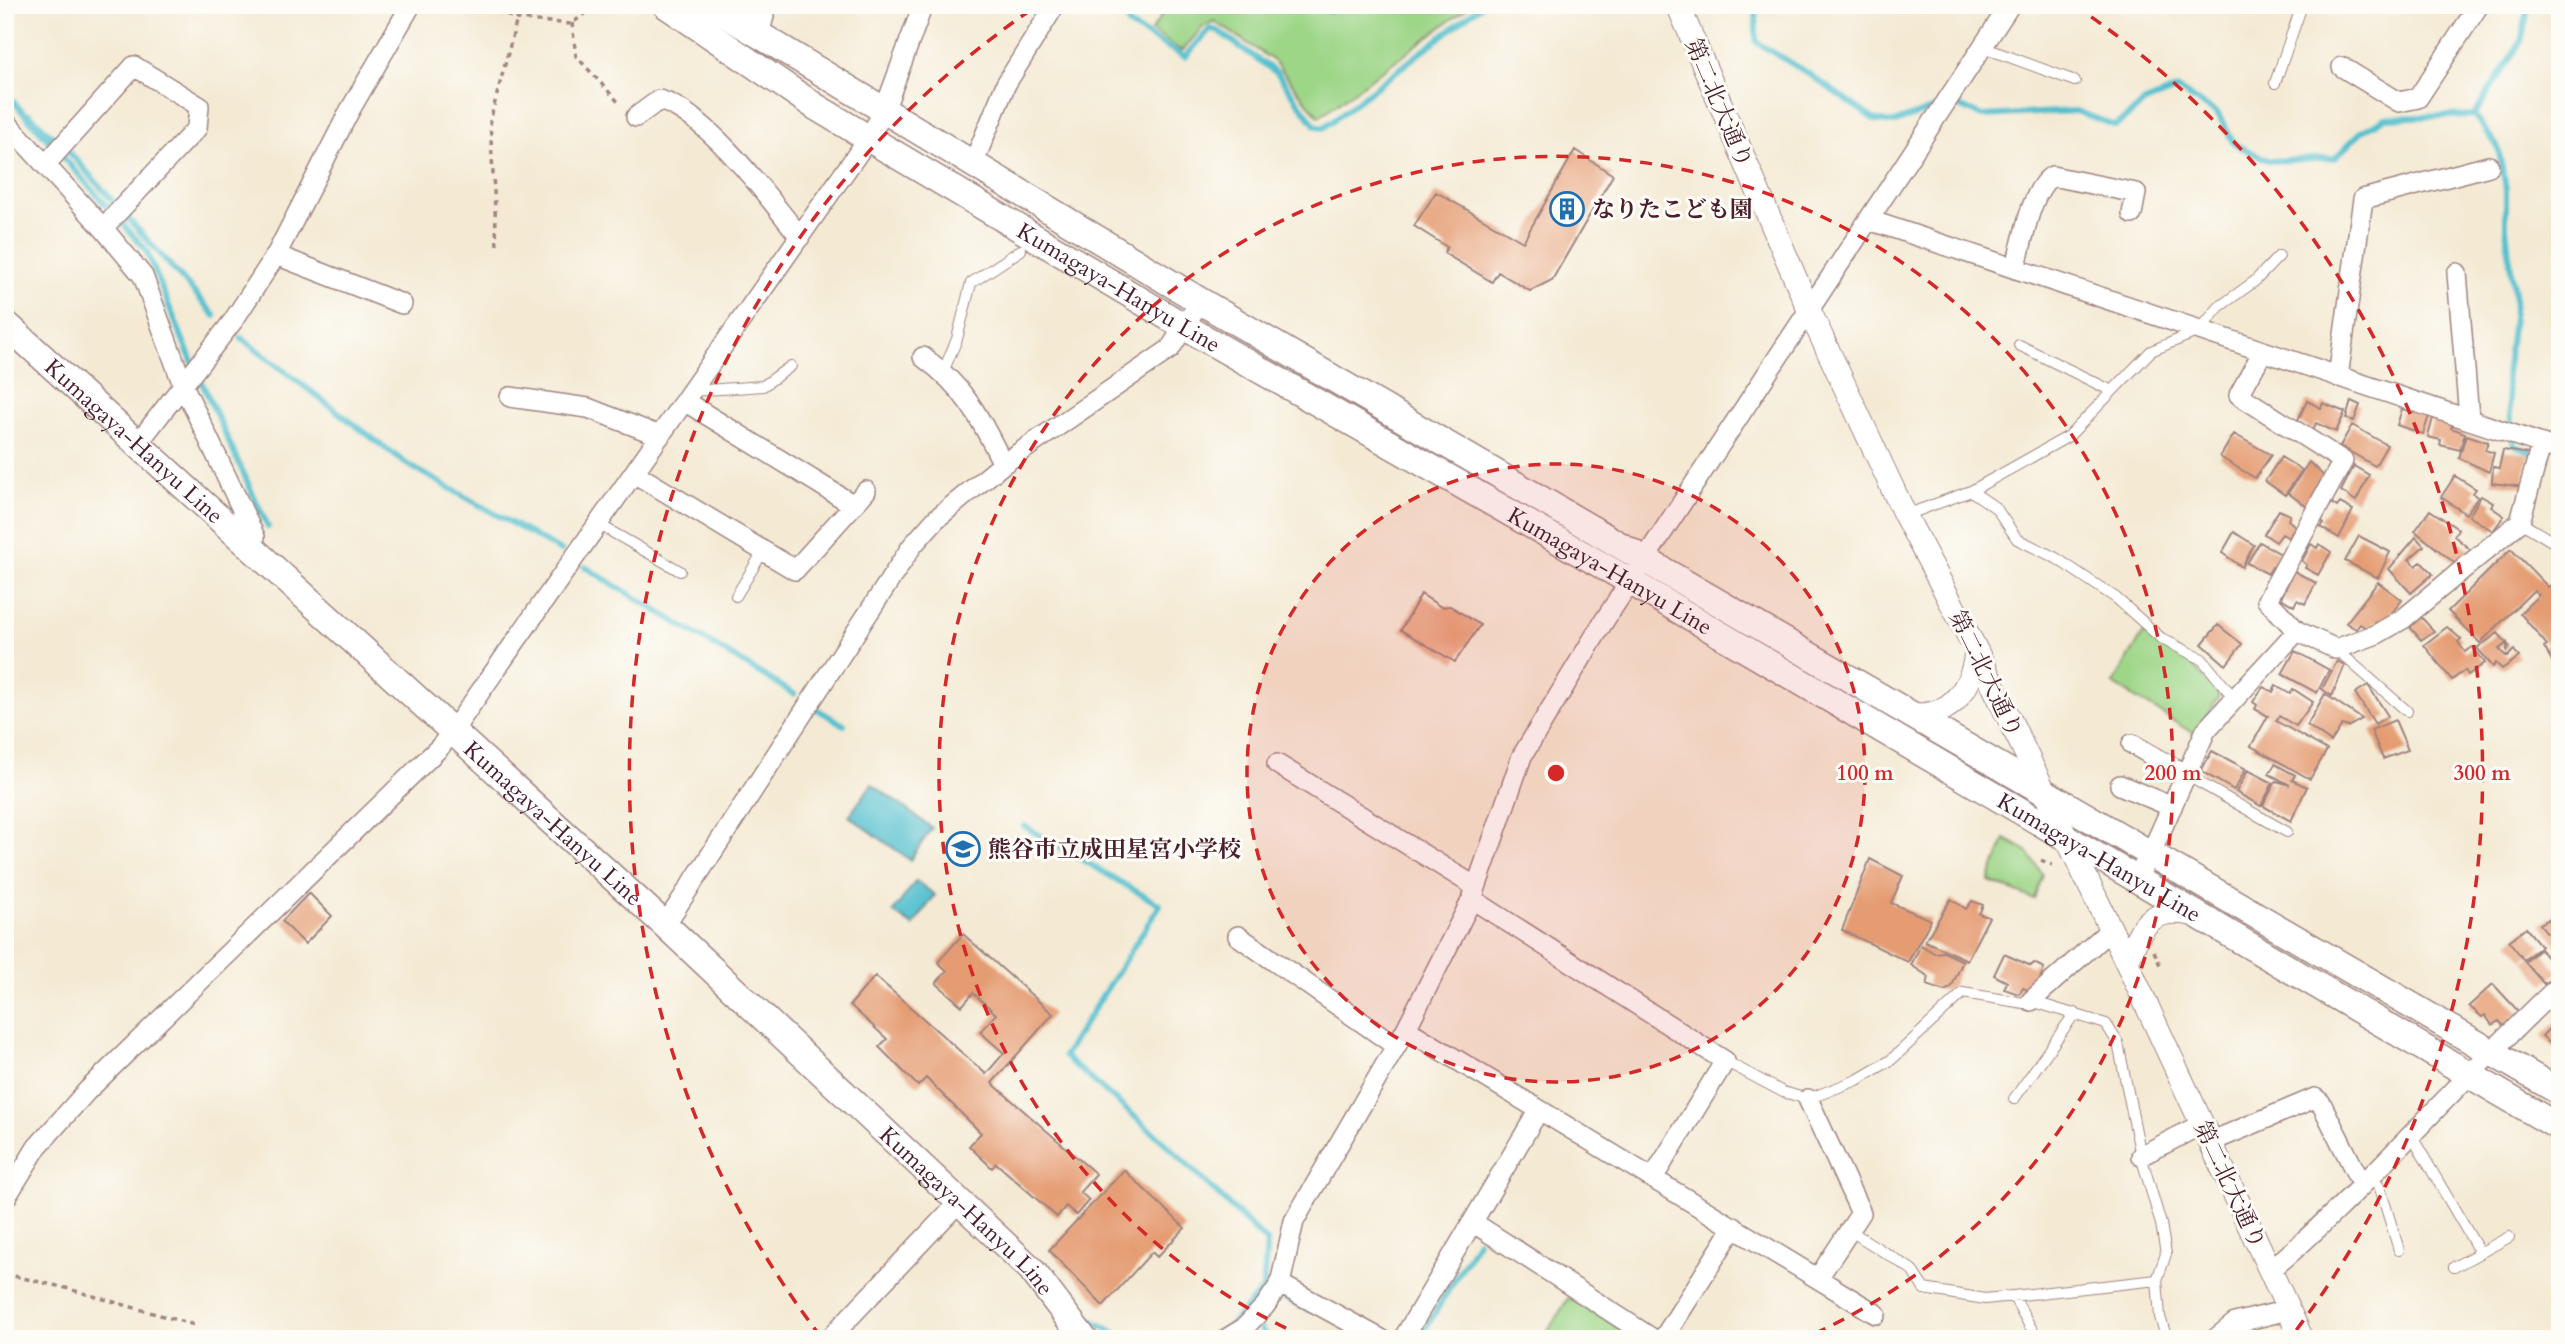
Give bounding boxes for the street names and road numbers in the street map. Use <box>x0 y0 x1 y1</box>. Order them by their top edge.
street label: 第二北大通り <box>1678 33 1760 173</box>
street label: Kumagaya-Hanyu Line <box>1011 215 1226 360</box>
street label: Kumagaya-Hanyu Line <box>38 351 230 530</box>
street label: Kumagaya-Hanyu Line <box>1502 499 1718 642</box>
street label: 第二北大通り <box>1942 605 2030 743</box>
street label: Kumagaya-Hanyu Line <box>457 734 649 913</box>
street label: Kumagaya-Hanyu Line <box>1992 785 2207 929</box>
street label: 第二北大通り <box>2187 1116 2273 1254</box>
street label: Kumagaya-Hanyu Line <box>873 1119 1061 1302</box>

